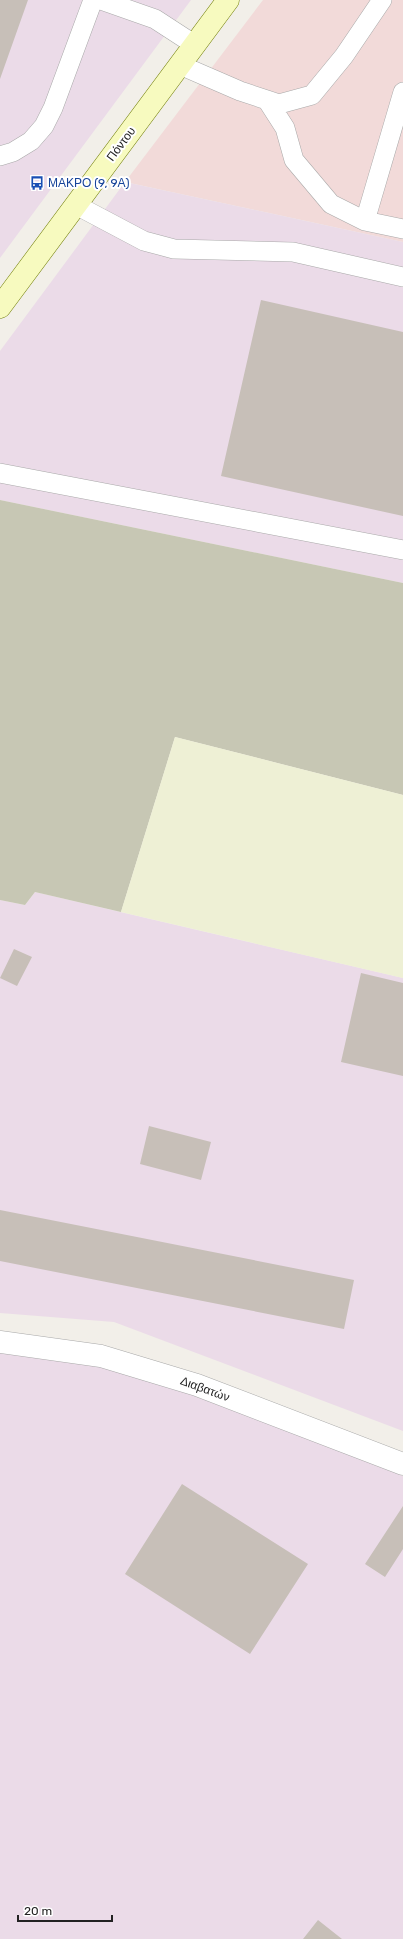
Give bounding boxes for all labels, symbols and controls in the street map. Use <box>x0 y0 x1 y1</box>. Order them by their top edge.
street label: Πόντου <box>104 124 138 164</box>
bus stop icon: ΜΑΚΡΟ (9, 9Α) <box>29 175 45 191</box>
place label: ΜΑΚΡΟ (9, 9Α) <box>48 176 130 190</box>
street label: Διαβατών <box>178 1374 232 1404</box>
scale bar <box>18 1897 112 1923</box>
text: 20 m <box>24 1904 52 1918</box>

